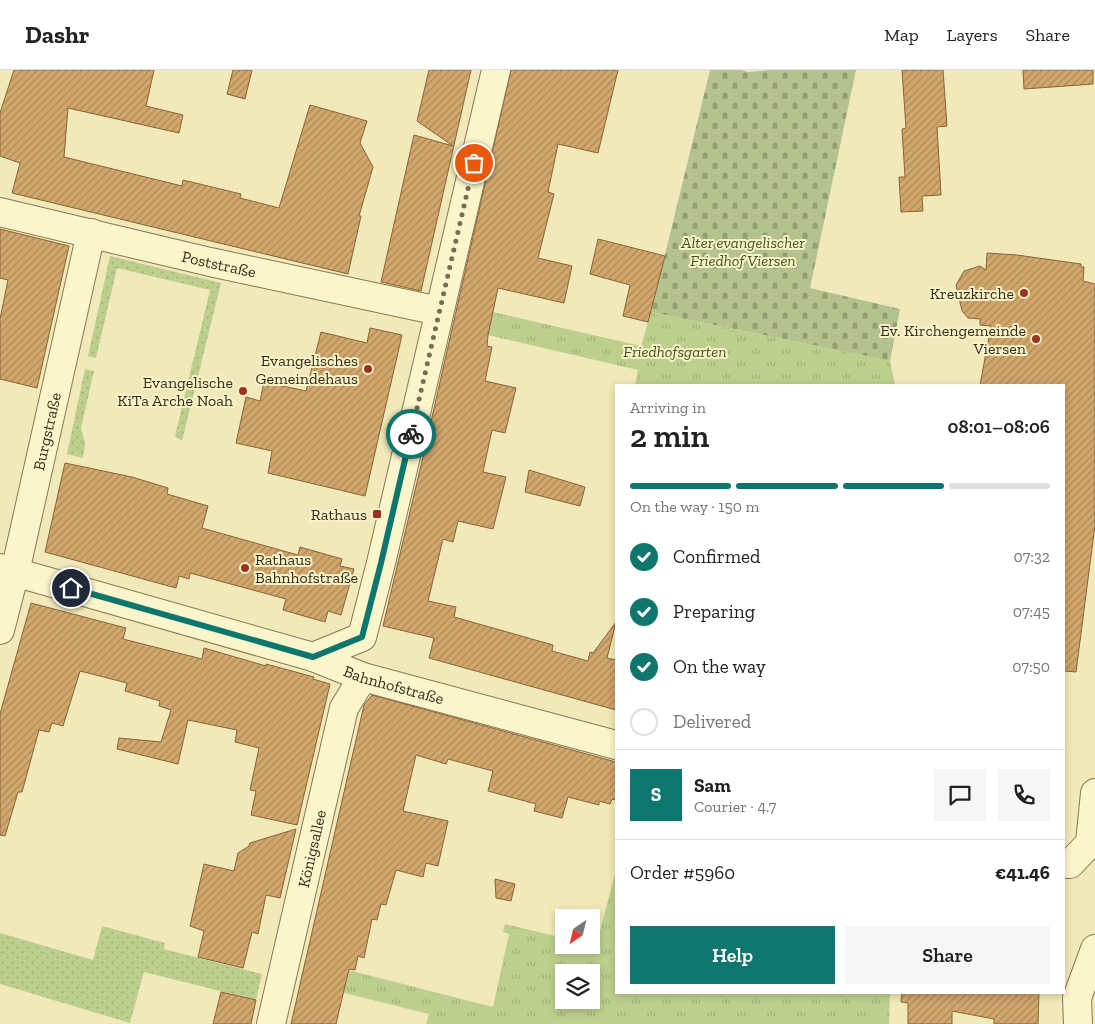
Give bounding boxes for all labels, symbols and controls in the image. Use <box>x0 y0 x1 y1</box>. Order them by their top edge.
text: Dashr <box>25 20 89 49</box>
text: Map <box>884 24 919 46</box>
text: Layers <box>947 24 998 46</box>
text: Share <box>1026 24 1070 46</box>
pin <box>453 142 495 184</box>
icon: bag <box>460 149 488 177</box>
park label: Alter evangelischer Friedhof Viersen <box>680 233 805 270</box>
street label: Poststraße <box>180 246 258 281</box>
place label: Kreuzkirche <box>930 284 1014 303</box>
marker: Kreuzkirche <box>1018 287 1030 299</box>
place label: Ev. Kirchengemeinde Viersen <box>880 321 1027 358</box>
marker: Ev. Kirchengemeinde Viersen <box>1030 333 1042 345</box>
park label: Friedhofsgarten <box>623 342 727 361</box>
place label: Evangelisches Gemeindehaus <box>255 351 358 388</box>
marker: Evangelisches Gemeindehaus <box>362 363 374 375</box>
place label: Evangelische KiTa Arche Noah <box>117 373 233 410</box>
marker: Evangelische KiTa Arche Noah <box>237 385 249 397</box>
street label: Burgstraße <box>29 391 64 472</box>
text: Arriving in <box>630 398 706 417</box>
courier <box>386 409 436 459</box>
text: 08:01–08:06 <box>948 415 1050 438</box>
text: 2 min <box>630 417 709 455</box>
icon: bike <box>397 420 425 448</box>
text: On the way · 150 m <box>630 497 759 516</box>
place label: Rathaus <box>311 505 367 524</box>
marker: Rathaus <box>371 508 383 520</box>
icon: check <box>630 543 658 571</box>
text: Confirmed <box>673 545 760 568</box>
text: 07:32 <box>1014 547 1050 566</box>
place label: Rathaus Bahnhofstraße <box>255 550 358 587</box>
marker: Rathaus Bahnhofstraße <box>239 562 251 574</box>
pin <box>50 567 92 609</box>
icon: home <box>57 574 85 602</box>
icon: check <box>630 598 658 626</box>
text: Preparing <box>673 600 755 623</box>
text: 07:45 <box>1013 602 1050 621</box>
icon: check <box>630 653 658 681</box>
text: On the way <box>673 655 766 678</box>
text: 07:50 <box>1012 657 1050 676</box>
street label: Bahnhofstraße <box>341 661 446 708</box>
text: Delivered <box>673 710 751 733</box>
button: chat <box>934 769 986 821</box>
button: phone <box>998 769 1050 821</box>
text: Sam <box>694 774 731 797</box>
text: S <box>651 783 661 806</box>
text: Courier · 4.7 <box>694 797 776 816</box>
street label: Königsallee <box>293 808 330 889</box>
text: Order #5960 <box>630 861 735 884</box>
text: €41.46 <box>995 861 1050 884</box>
north arrow <box>555 909 600 954</box>
map controls <box>555 909 600 1009</box>
button: Help <box>630 926 835 984</box>
button: Share <box>845 926 1050 984</box>
button: layers <box>555 964 600 1009</box>

